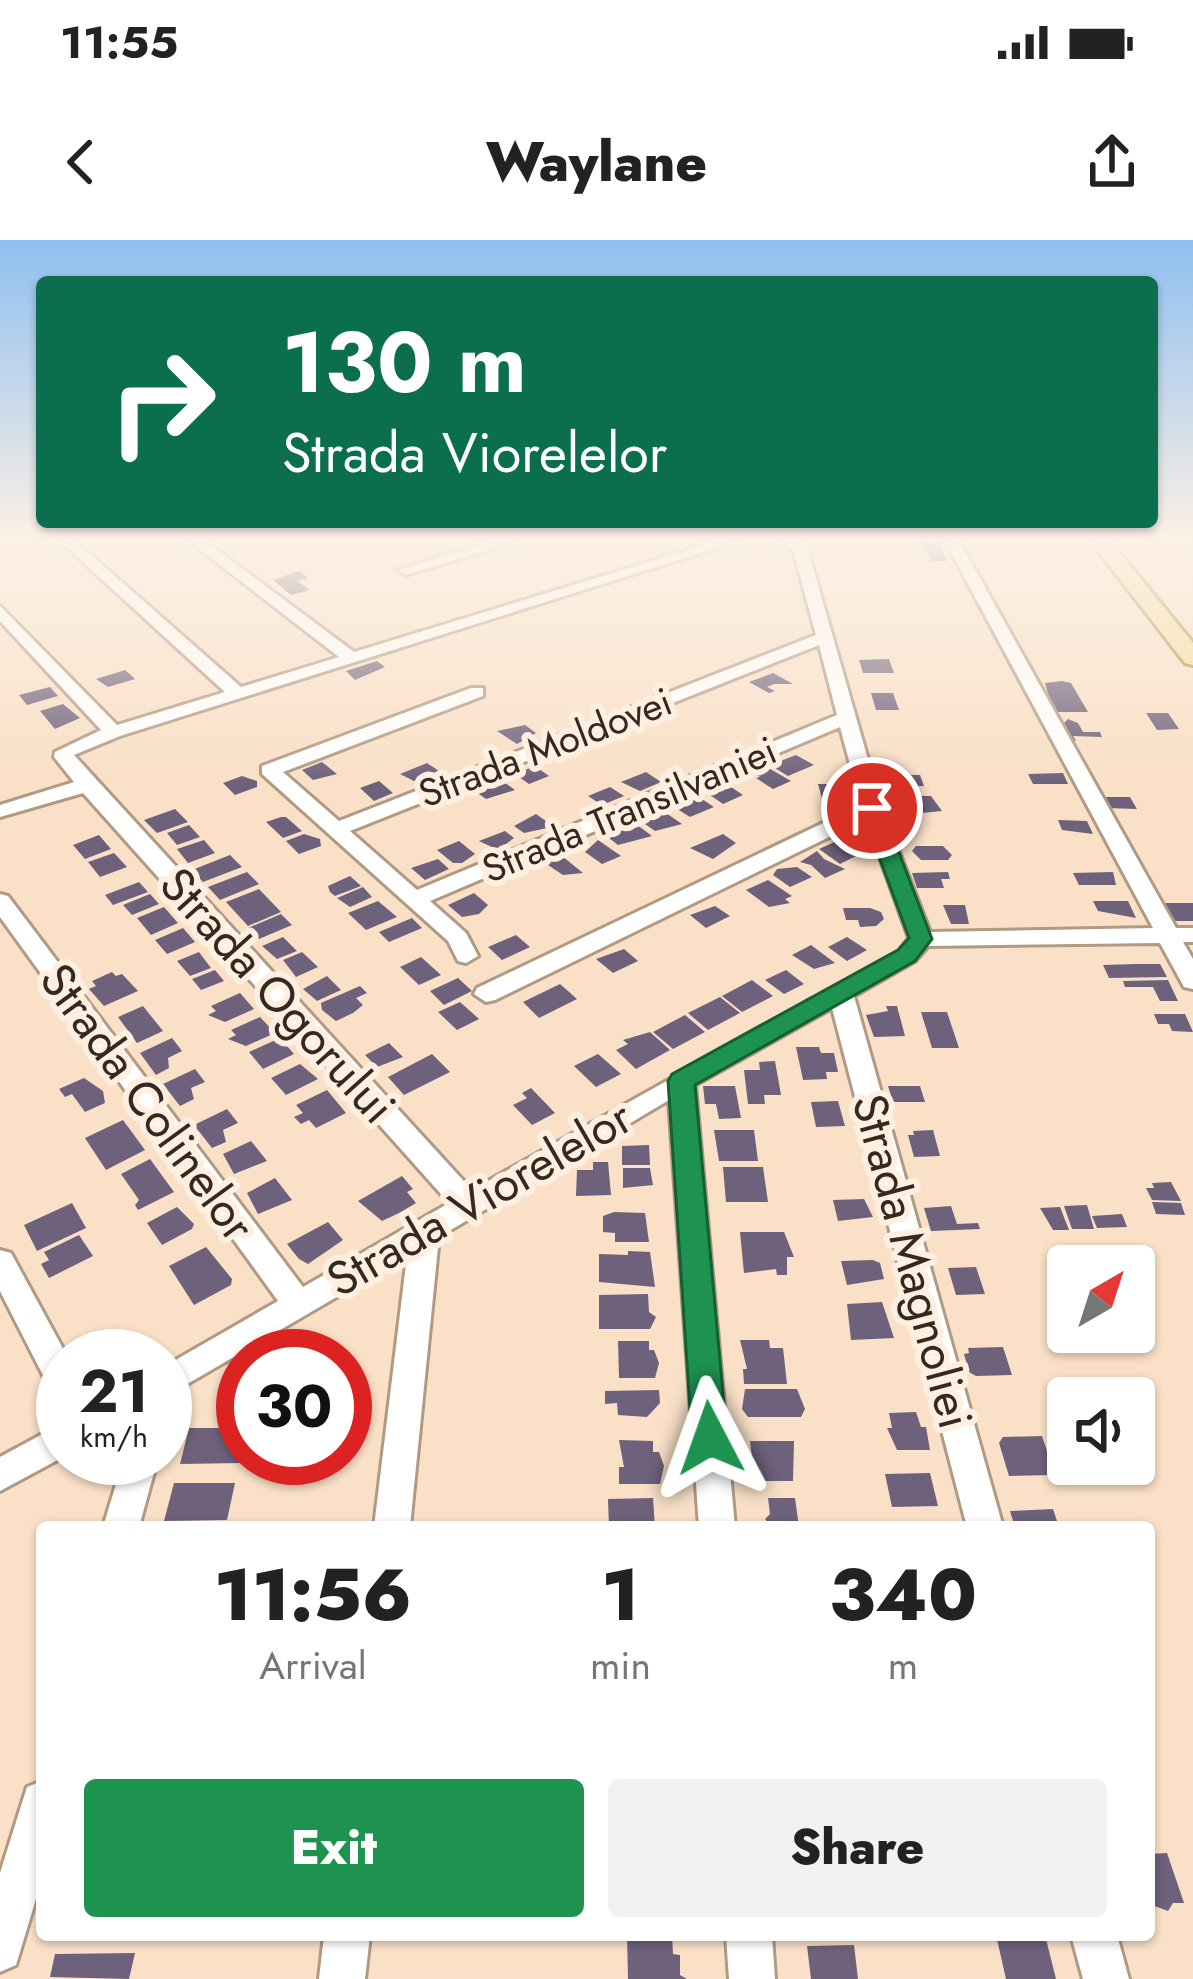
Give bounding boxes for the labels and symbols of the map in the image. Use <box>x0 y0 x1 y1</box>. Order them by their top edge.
street label: Strada Moldovei <box>410 673 680 822</box>
street label: Strada Transilvaniei <box>473 722 785 897</box>
pin <box>821 757 923 859</box>
street label: Strada Ogorului <box>144 852 412 1139</box>
street label: Strada Colinelor <box>23 949 272 1256</box>
street label: Strada Viorelelor <box>314 1083 645 1314</box>
street label: Strada Magnoliei <box>835 1086 990 1436</box>
north arrow <box>1047 1245 1155 1353</box>
speed limit sign: 30 <box>216 1329 372 1485</box>
position arrow <box>647 1375 773 1501</box>

